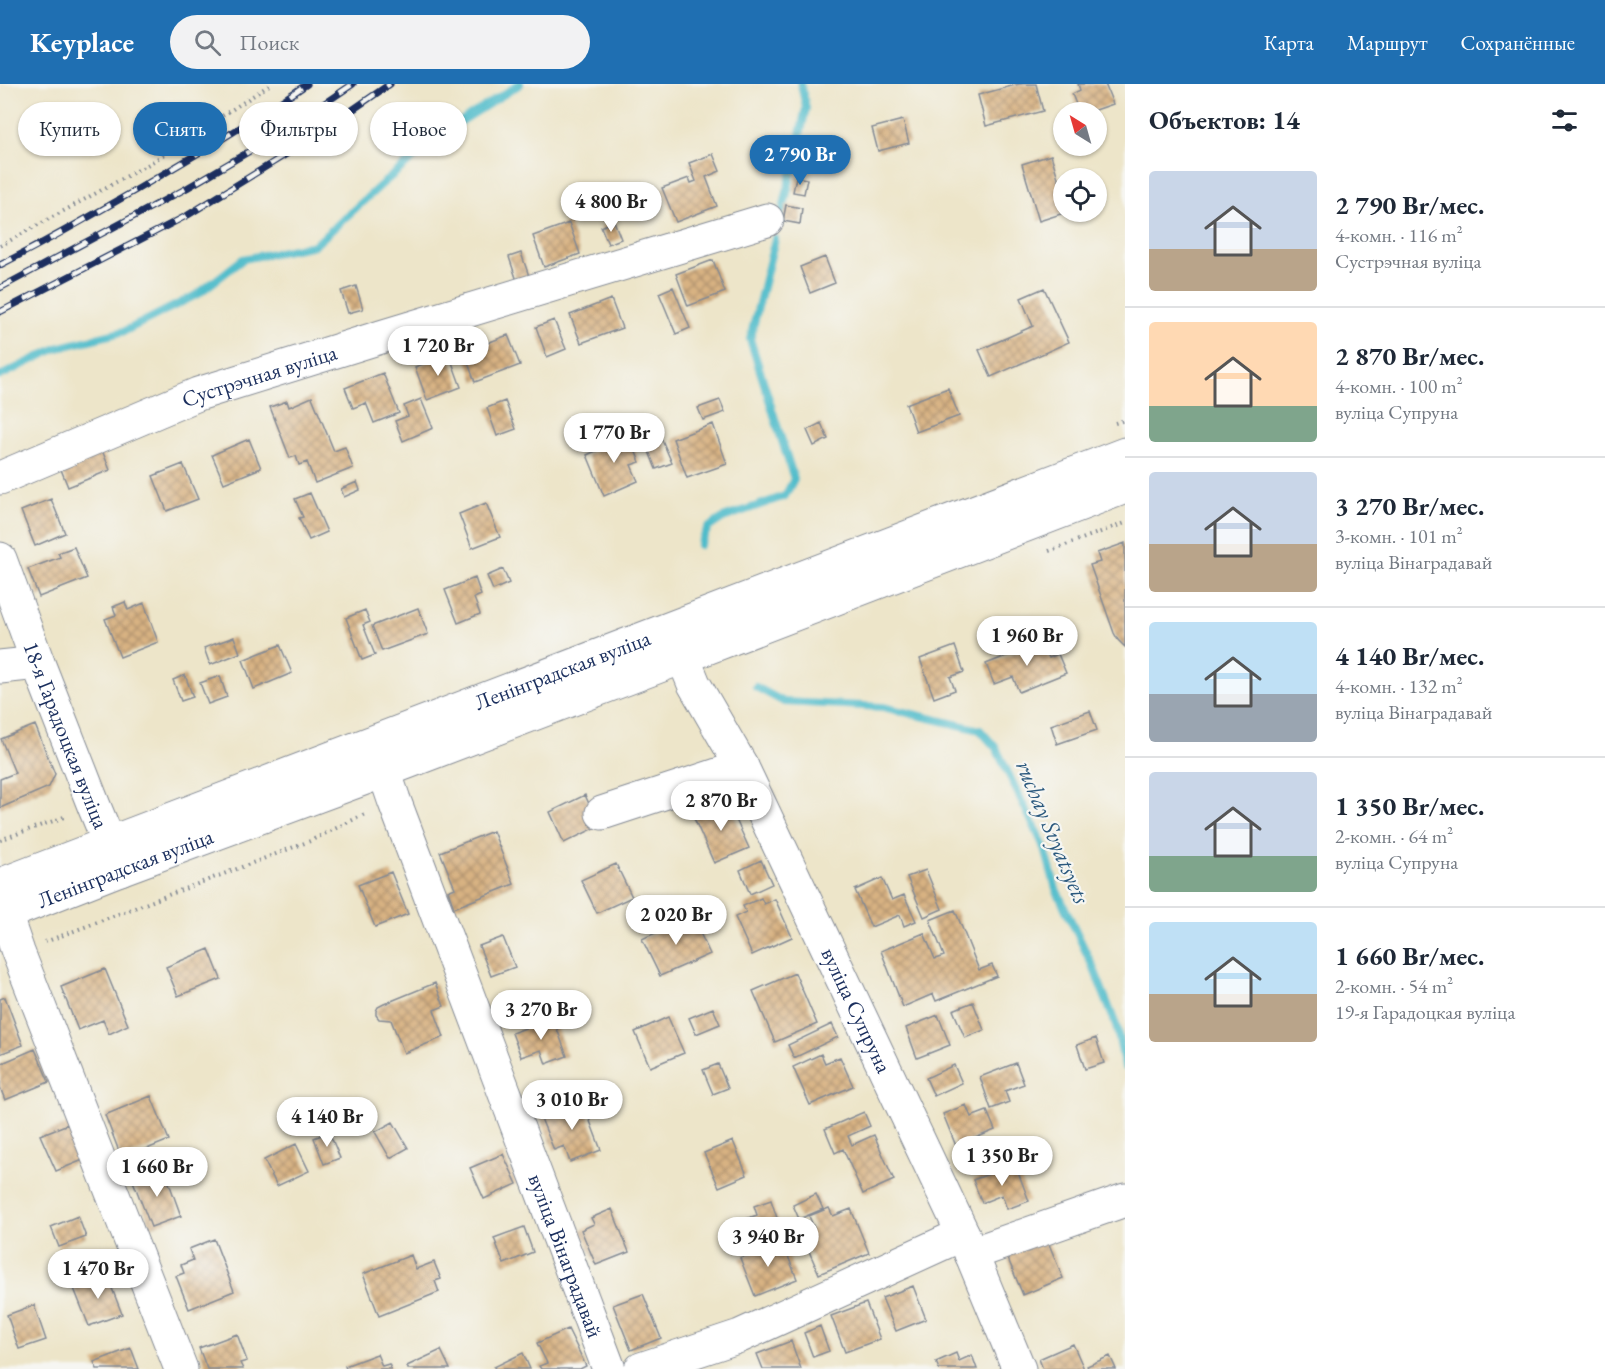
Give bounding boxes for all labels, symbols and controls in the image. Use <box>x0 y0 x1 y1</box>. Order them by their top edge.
search box <box>170 15 590 69</box>
text: Keyplace <box>30 24 134 60</box>
icon: search <box>191 26 224 59</box>
text: Поиск <box>239 28 299 57</box>
text: Карта <box>1264 29 1314 56</box>
text: Маршрут <box>1347 29 1428 56</box>
text: Сохранённые <box>1461 29 1575 56</box>
chip: Купить <box>18 102 121 156</box>
chip: Снять <box>133 102 227 156</box>
chip: Фильтры <box>239 102 358 156</box>
chip: Новое <box>370 102 467 156</box>
north arrow <box>1053 102 1107 156</box>
map controls <box>1053 102 1107 222</box>
text: Объектов: 14 <box>1149 103 1300 137</box>
icon: filters <box>1548 104 1581 137</box>
pin: 2 790 Br <box>738 135 862 186</box>
text: 2 790 Br <box>764 141 836 167</box>
button: locate <box>1053 168 1107 222</box>
pin: 4 800 Br <box>549 182 673 233</box>
text: 4 800 Br <box>575 188 647 214</box>
text: 2 790 Br/мес. <box>1335 188 1484 222</box>
icon: home <box>1197 195 1269 267</box>
text: 4-комн. · 116 m² <box>1335 222 1463 248</box>
text: Сустрэчная вуліца <box>1335 248 1482 274</box>
pin: 1 720 Br <box>376 326 500 377</box>
text: 1 720 Br <box>402 332 474 358</box>
street label: Сустрэчная вуліца <box>177 338 341 414</box>
text: 2 870 Br/мес. <box>1335 339 1484 373</box>
icon: home <box>1197 346 1269 418</box>
text: 4-комн. · 100 m² <box>1335 373 1463 399</box>
text: вуліца Супруна <box>1335 399 1458 425</box>
pin: 1 770 Br <box>552 413 676 464</box>
text: 1 770 Br <box>578 419 650 445</box>
text: 3 270 Br/мес. <box>1335 489 1484 523</box>
icon: home <box>1197 496 1269 568</box>
text: 3-комн. · 101 m² <box>1335 523 1463 549</box>
text: вуліца Вінаградавай <box>1335 549 1492 575</box>
pin: 1 960 Br <box>965 616 1089 667</box>
text: 1 960 Br <box>991 622 1063 648</box>
street label: Ленінградская вуліца <box>470 623 655 717</box>
street label: 18-я Гарадоцкая вуліца <box>16 638 116 833</box>
text: 4 140 Br/мес. <box>1335 639 1484 673</box>
icon: home <box>1197 646 1269 718</box>
text: 4-комн. · 132 m² <box>1335 673 1463 699</box>
text: вуліца Вінаградавай <box>1335 699 1492 725</box>
water label: ruchay Svyatsyets <box>1009 755 1098 909</box>
pin: 2 870 Br <box>659 781 783 832</box>
text: 2 870 Br <box>685 787 757 813</box>
text: 1 350 Br/мес. <box>1335 789 1484 823</box>
icon: home <box>1197 796 1269 868</box>
street label: Ленінградская вуліца <box>33 822 217 915</box>
text: 2-комн. · 64 m² <box>1335 823 1453 849</box>
text: вуліца Супруна <box>1335 849 1458 875</box>
pin: 2 020 Br <box>614 895 738 946</box>
text: 2 020 Br <box>640 901 712 927</box>
text: 1 660 Br/мес. <box>1335 939 1484 973</box>
street label: вуліца Супруна <box>814 943 899 1078</box>
icon: home <box>1197 946 1269 1018</box>
text: 2-комн. · 54 m² <box>1335 973 1453 999</box>
pin: 3 270 Br <box>479 990 603 1041</box>
text: 3 270 Br <box>505 996 577 1022</box>
text: 19-я Гарадоцкая вуліца <box>1335 999 1515 1025</box>
pin: 3 010 Br <box>510 1080 634 1131</box>
text: 3 010 Br <box>536 1086 608 1112</box>
pin: 4 140 Br <box>265 1097 389 1148</box>
text: 4 140 Br <box>291 1103 363 1129</box>
pin: 1 350 Br <box>940 1136 1064 1187</box>
text: 1 350 Br <box>966 1142 1038 1168</box>
pin: 1 660 Br <box>95 1147 219 1198</box>
text: 1 660 Br <box>121 1153 193 1179</box>
street label: вуліца Вінаградавай <box>521 1169 610 1342</box>
pin: 3 940 Br <box>706 1217 830 1268</box>
text: 3 940 Br <box>732 1223 804 1249</box>
pin: 1 470 Br <box>36 1249 160 1300</box>
text: 1 470 Br <box>62 1255 134 1281</box>

